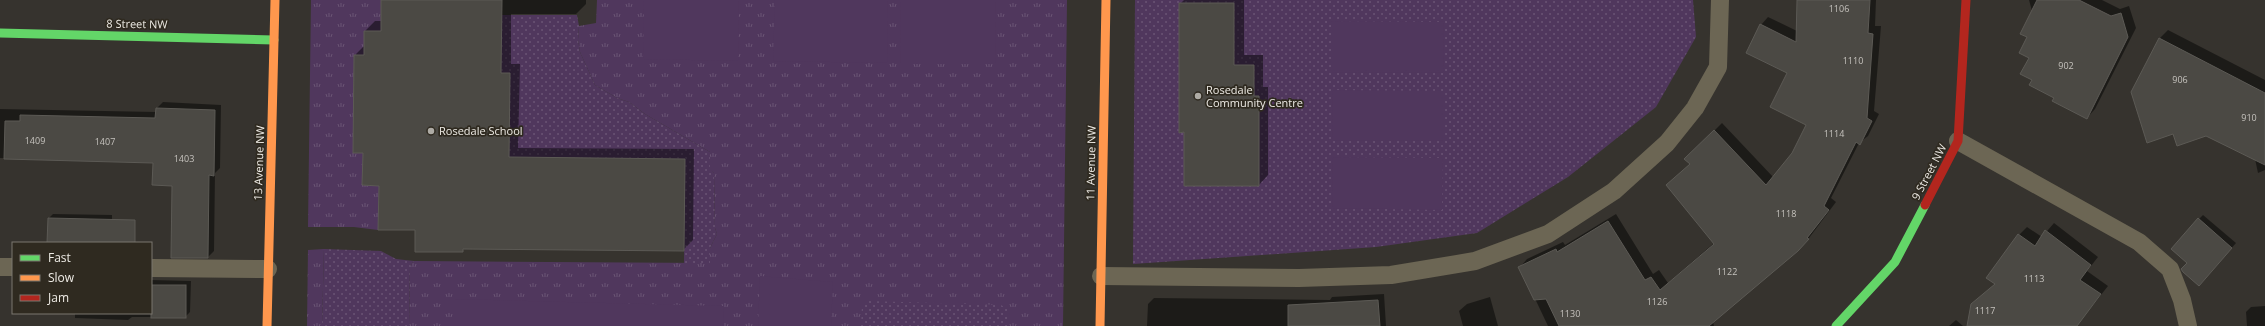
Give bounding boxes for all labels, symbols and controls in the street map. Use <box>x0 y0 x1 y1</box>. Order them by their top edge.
house number: 1106 <box>1829 2 1849 15</box>
street label: 8 Street NW <box>106 15 168 32</box>
house number: 1110 <box>1843 54 1863 67</box>
house number: 902 <box>2058 59 2074 72</box>
house number: 906 <box>2172 73 2188 86</box>
place label: Rosedale Community Centre <box>1206 82 1303 110</box>
marker: Rosedale Community Centre <box>1193 91 1203 101</box>
house number: 910 <box>2241 111 2257 124</box>
place label: Rosedale School <box>439 123 523 138</box>
street label: 13 Avenue NW <box>250 125 267 201</box>
street label: 11 Avenue NW <box>1082 125 1099 201</box>
marker: Rosedale School <box>426 126 436 136</box>
house number: 1114 <box>1824 127 1844 140</box>
house number: 1409 <box>25 134 45 147</box>
house number: 1407 <box>95 135 115 148</box>
street label: 9 Street NW <box>1908 141 1950 202</box>
house number: 1403 <box>174 152 194 165</box>
house number: 1118 <box>1776 207 1796 220</box>
legend <box>12 242 152 314</box>
text: Fast <box>48 249 71 266</box>
house number: 1122 <box>1717 265 1737 278</box>
text: Slow <box>48 269 75 286</box>
house number: 1113 <box>2024 272 2044 285</box>
text: Jam <box>47 289 69 306</box>
house number: 1126 <box>1647 295 1667 308</box>
house number: 1117 <box>1975 304 1995 317</box>
house number: 1130 <box>1560 307 1580 320</box>

